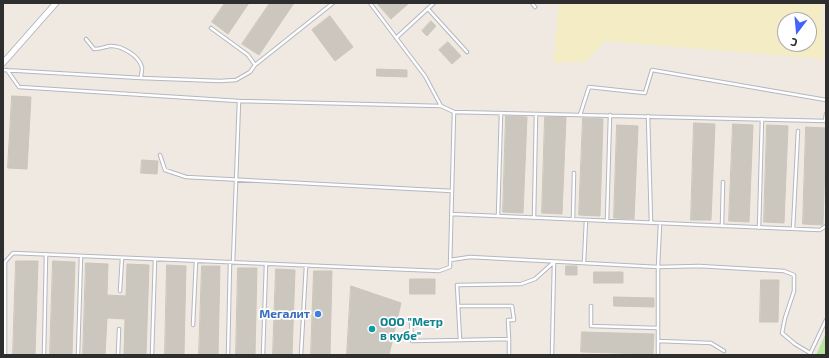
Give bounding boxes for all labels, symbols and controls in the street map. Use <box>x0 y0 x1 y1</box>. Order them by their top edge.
north arrow <box>777 12 817 52</box>
text: С <box>789 36 799 50</box>
place label: Мегалит <box>259 307 310 321</box>
marker: Мегалит <box>313 309 323 319</box>
place label: ООО "Метр в кубе" <box>380 315 443 343</box>
marker: ООО "Метр в кубе" <box>367 324 377 334</box>

